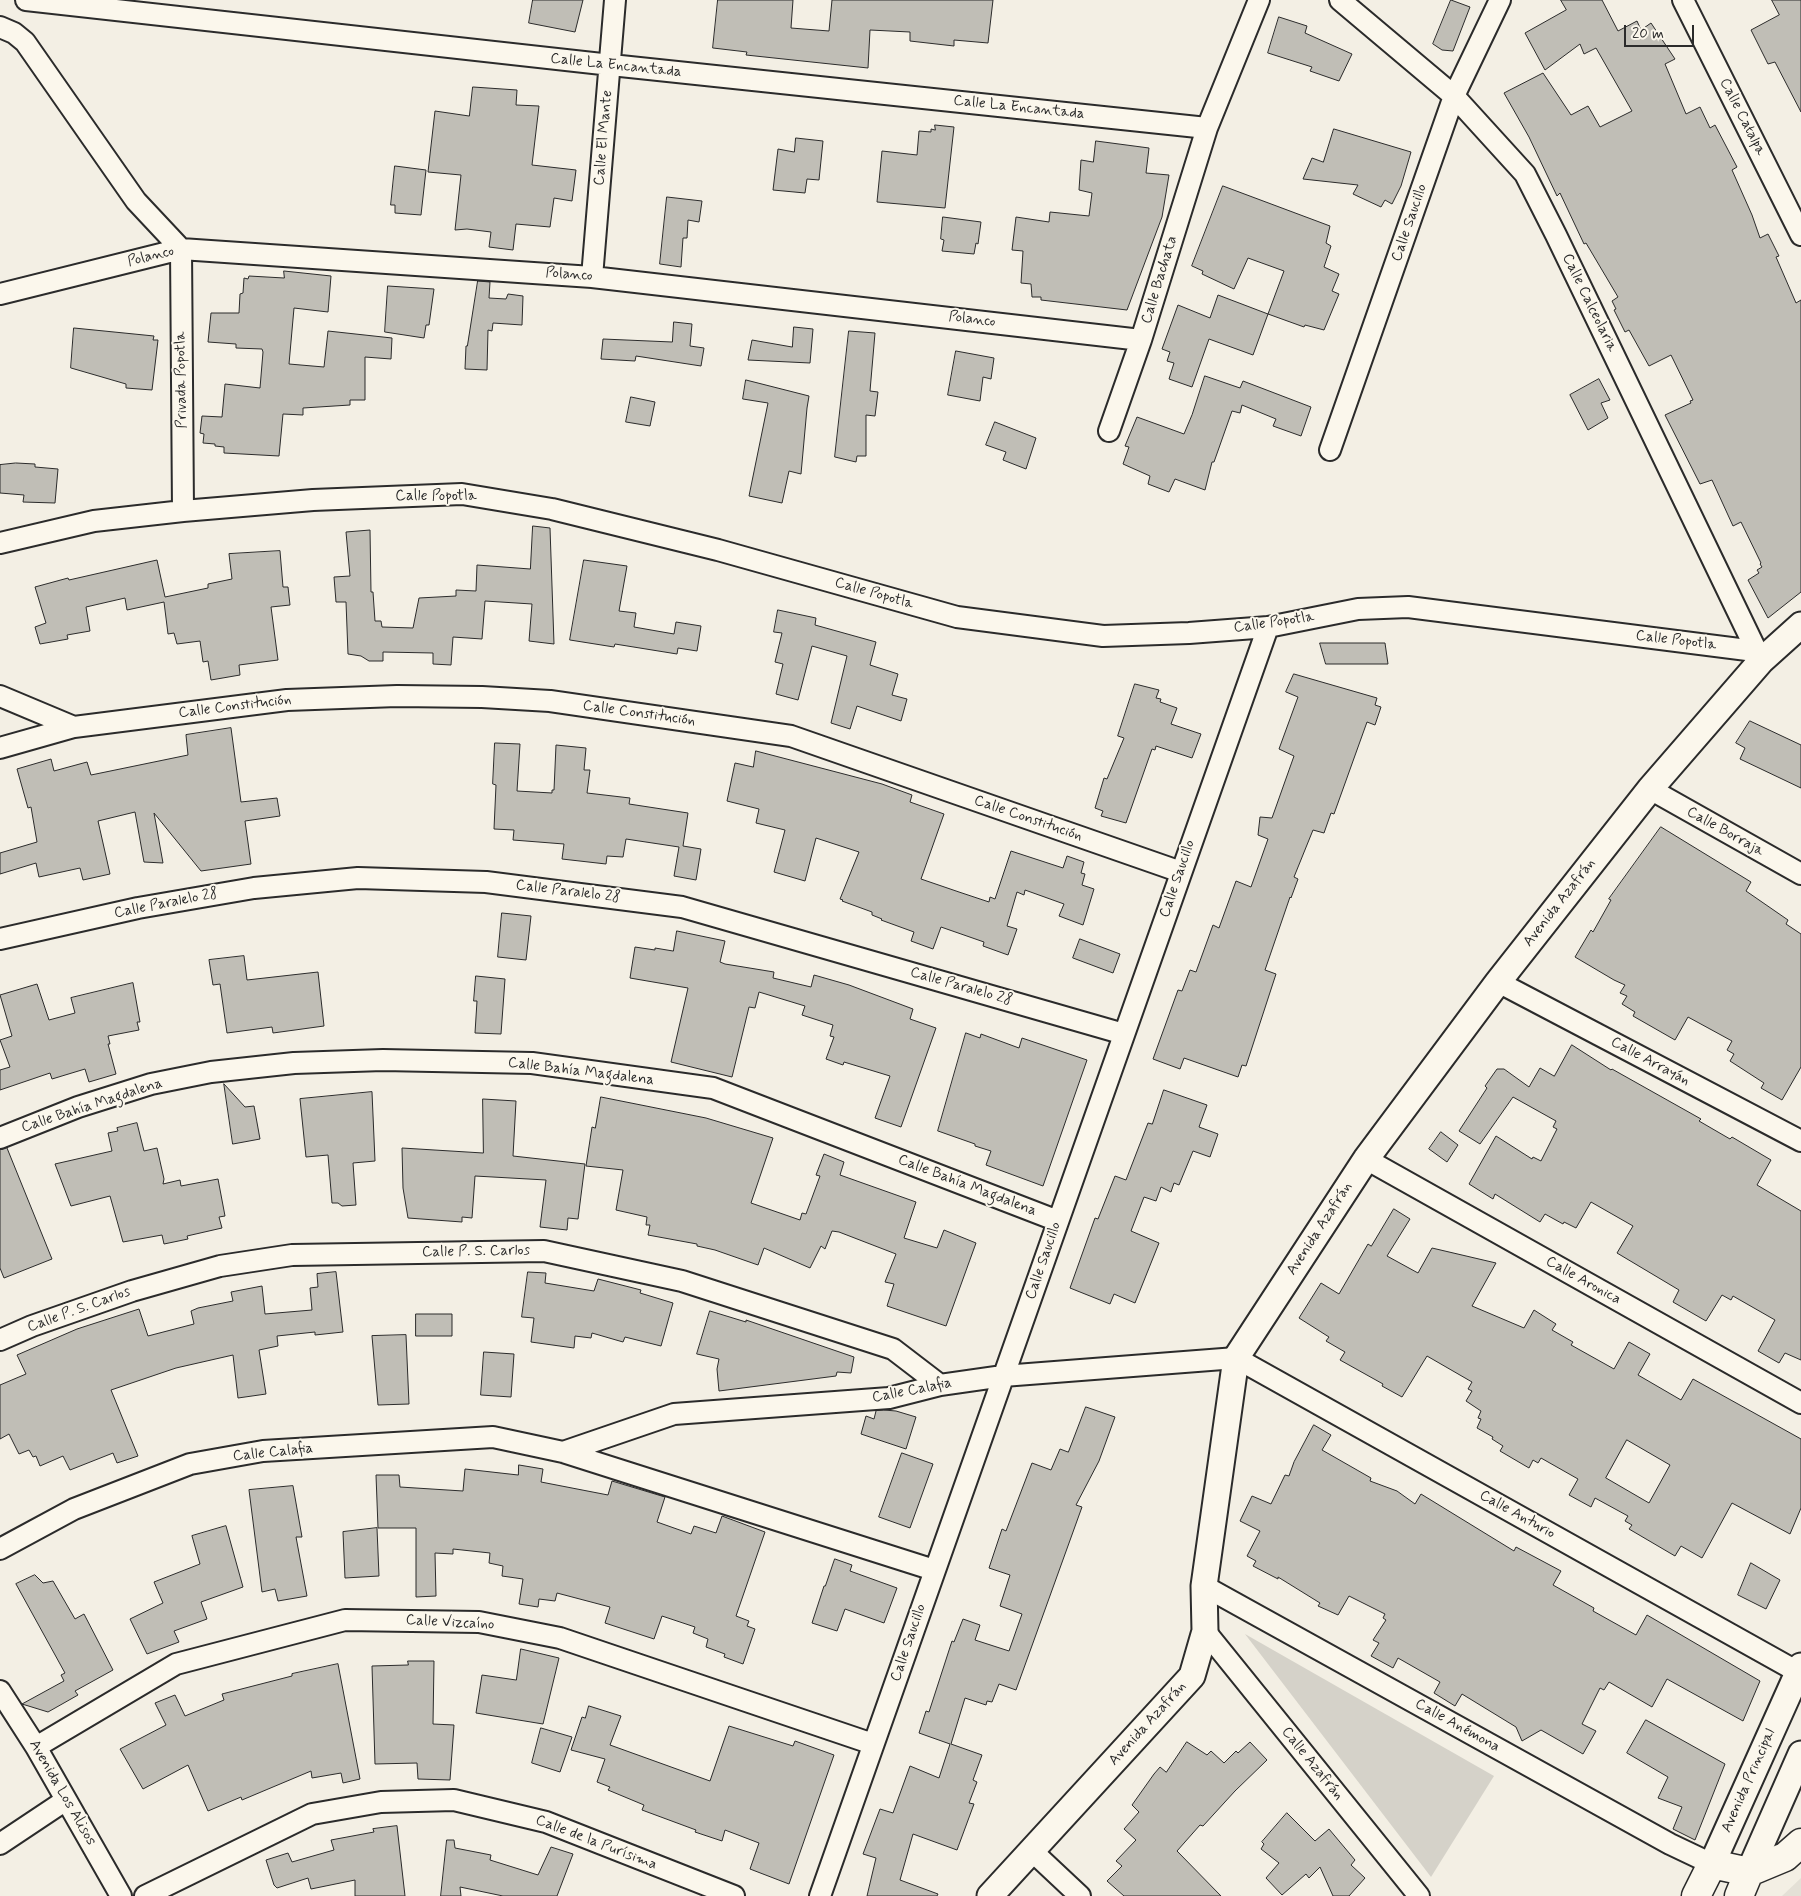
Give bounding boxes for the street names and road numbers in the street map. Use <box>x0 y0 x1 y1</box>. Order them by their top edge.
street label: Calle La Encantada <box>549 50 683 82</box>
street label: Calle Catalpa <box>1715 75 1769 159</box>
street label: Calle El Mante <box>591 89 617 187</box>
street label: Calle La Encantada <box>952 92 1086 124</box>
street label: Calle Saucillo <box>1388 182 1432 264</box>
street label: Calle Bachata <box>1138 234 1182 326</box>
street label: Polanco <box>126 243 176 271</box>
street label: Calle Calceolaria <box>1557 251 1621 355</box>
street label: Polanco <box>545 264 593 286</box>
street label: Polanco <box>947 308 997 332</box>
street label: Privada Popotla <box>172 331 192 429</box>
street label: Calle Popotla <box>395 488 477 506</box>
street label: Calle Popotla <box>832 574 916 614</box>
street label: Calle Popotla <box>1233 608 1315 638</box>
street label: Calle Popotla <box>1635 627 1717 655</box>
street label: Calle Constitución <box>178 691 292 723</box>
street label: Calle Constitución <box>582 697 696 731</box>
street label: Calle Constitución <box>971 792 1085 846</box>
street label: Calle Borraja <box>1683 803 1767 861</box>
street label: Calle Saucillo <box>1156 838 1200 920</box>
street label: Avenida Azafrán <box>1520 855 1600 951</box>
street label: Calle Paralelo 28 <box>515 877 621 907</box>
street label: Calle Paralelo 28 <box>113 885 219 923</box>
street label: Calle Paralelo 28 <box>908 964 1014 1010</box>
street label: Calle Arrayán <box>1607 1034 1693 1090</box>
street label: Calle Bahía Magdalena <box>507 1054 655 1090</box>
street label: Calle Bahía Magdalena <box>19 1075 165 1137</box>
street label: Calle Bahía Magdalena <box>895 1151 1039 1221</box>
street label: Avenida Azafrán <box>1283 1179 1357 1279</box>
street label: Calle Saucillo <box>1022 1220 1066 1302</box>
street label: Calle P. S. Carlos <box>422 1242 530 1262</box>
street label: Calle Aronica <box>1542 1253 1624 1309</box>
street label: Calle P. S. Carlos <box>25 1283 133 1337</box>
street label: Calle Calafia <box>871 1374 953 1408</box>
street label: Calle Calafia <box>232 1440 314 1466</box>
street label: Calle Anturio <box>1476 1487 1558 1543</box>
street label: Calle Saucillo <box>887 1602 931 1684</box>
street label: Calle Vizcaíno <box>405 1612 495 1634</box>
street label: Avenida Azafrán <box>1105 1678 1191 1770</box>
street label: Calle Anémona <box>1412 1695 1502 1757</box>
street label: Calle Azafrán <box>1277 1724 1347 1804</box>
street label: Avenida Principal <box>1718 1726 1780 1836</box>
street label: Avenida Los Alisos <box>24 1737 100 1849</box>
street label: Calle de la Purísima <box>533 1812 659 1874</box>

